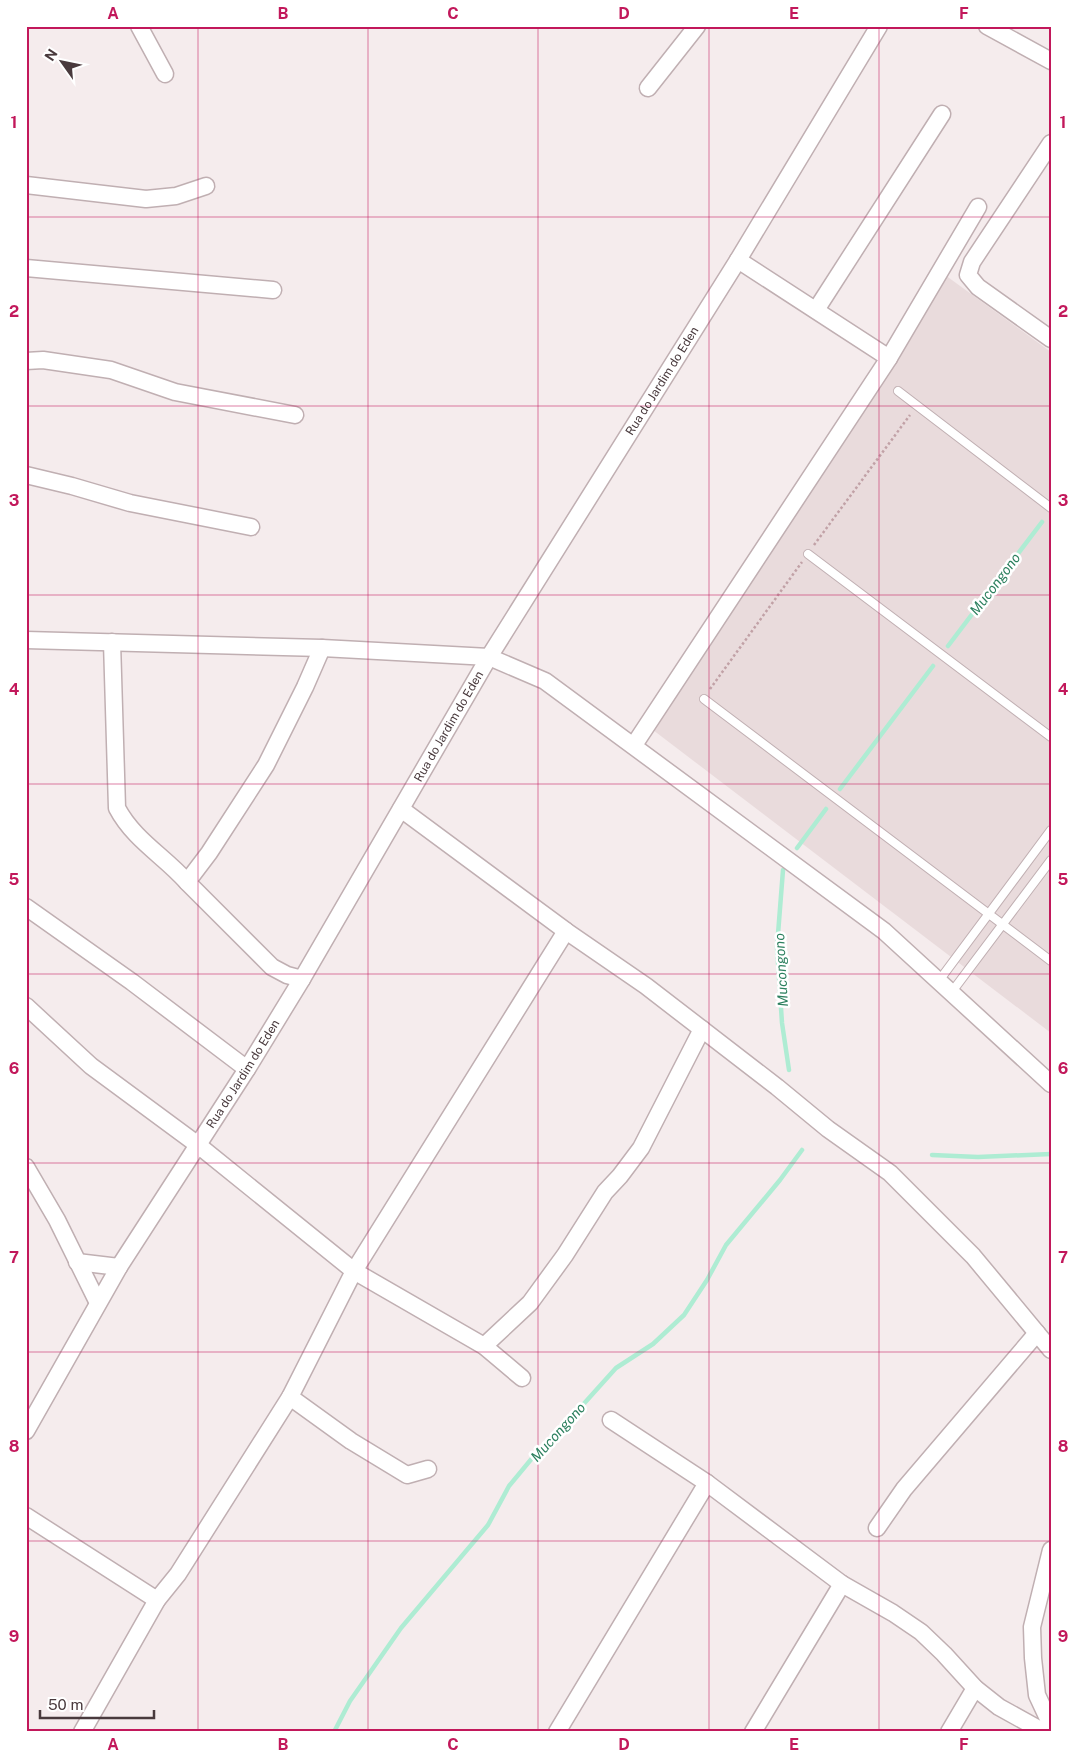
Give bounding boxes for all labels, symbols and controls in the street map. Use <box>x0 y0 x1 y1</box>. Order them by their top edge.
text: A <box>107 4 119 23</box>
text: B <box>278 4 289 23</box>
text: C <box>447 4 459 23</box>
text: D <box>618 4 630 23</box>
text: E <box>789 4 799 23</box>
text: F <box>959 4 969 23</box>
north arrow <box>38 38 88 88</box>
text: N <box>41 46 61 64</box>
text: 1 <box>11 113 17 132</box>
text: 1 <box>1060 113 1066 132</box>
text: 2 <box>9 302 19 321</box>
text: 2 <box>1058 302 1068 321</box>
street label: Rua do Jardim do Eden <box>623 324 702 438</box>
text: 3 <box>9 491 19 510</box>
text: 3 <box>1058 491 1068 510</box>
water label: Mucongono <box>966 549 1024 618</box>
street label: Rua do Jardim do Eden <box>411 668 486 784</box>
text: 4 <box>9 680 20 699</box>
text: 4 <box>1058 680 1069 699</box>
text: 5 <box>9 870 20 889</box>
text: 5 <box>1058 870 1069 889</box>
water label: Mucongono <box>771 932 791 1007</box>
street label: Rua do Jardim do Eden <box>204 1017 282 1131</box>
text: 6 <box>9 1059 19 1078</box>
text: 6 <box>1058 1059 1068 1078</box>
text: 7 <box>9 1248 19 1267</box>
text: 7 <box>1058 1248 1068 1267</box>
water label: Mucongono <box>527 1399 589 1465</box>
text: 8 <box>9 1437 20 1456</box>
text: 8 <box>1058 1437 1069 1456</box>
text: 9 <box>9 1627 19 1646</box>
text: 9 <box>1058 1627 1068 1646</box>
scale bar <box>40 1688 154 1720</box>
text: 50 m <box>48 1696 83 1713</box>
text: A <box>107 1735 119 1754</box>
text: B <box>278 1735 289 1754</box>
text: C <box>447 1735 459 1754</box>
text: D <box>618 1735 630 1754</box>
text: E <box>789 1735 799 1754</box>
text: F <box>959 1735 969 1754</box>

